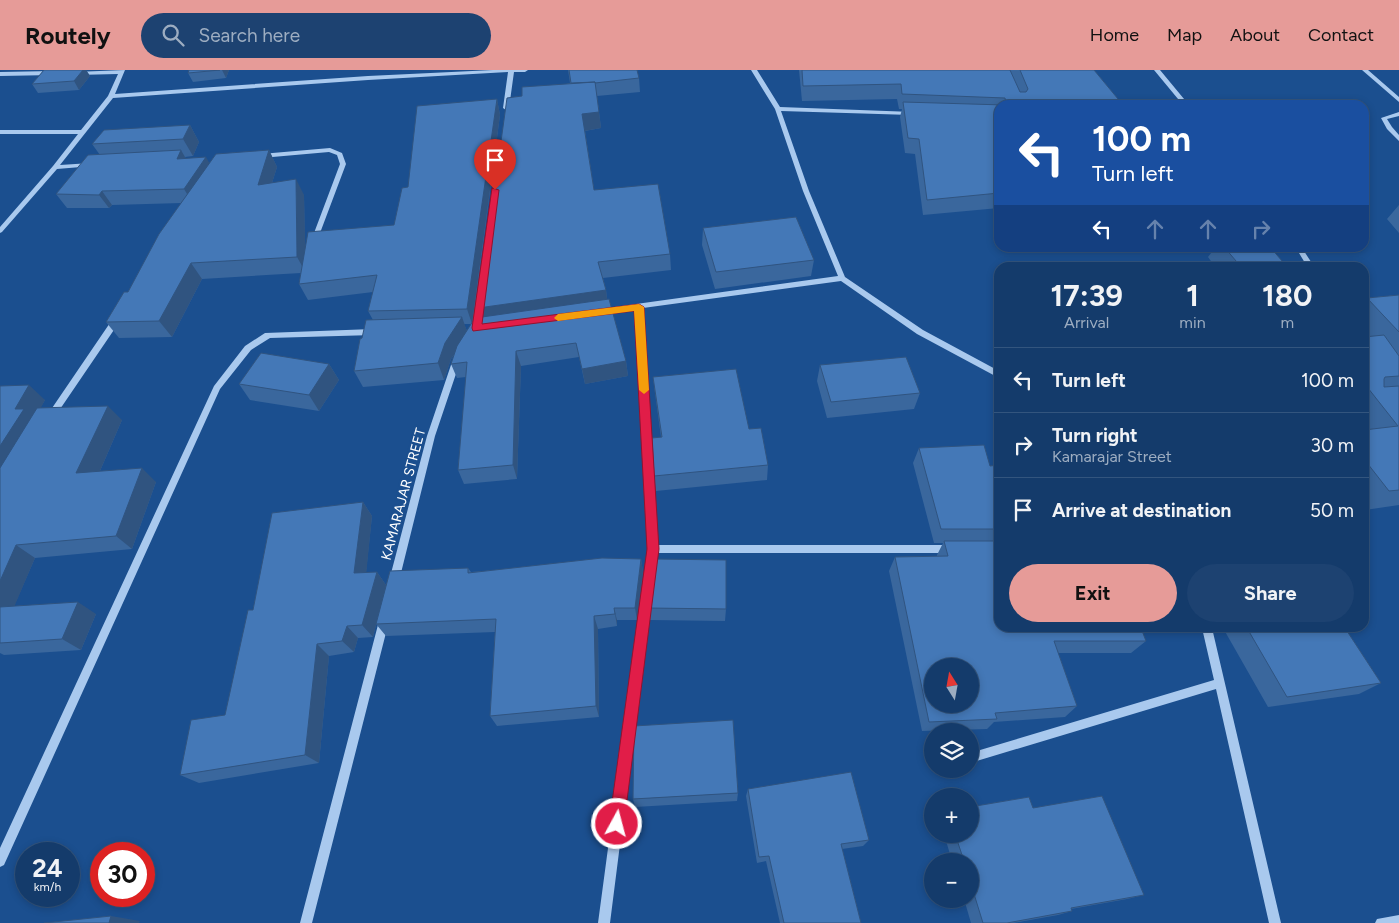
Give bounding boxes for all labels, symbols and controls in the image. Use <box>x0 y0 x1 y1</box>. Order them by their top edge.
search box <box>141 13 491 58</box>
text: Routely <box>25 21 111 50</box>
icon: search <box>159 21 187 49</box>
text: Search here <box>199 24 300 47</box>
text: Home <box>1090 24 1139 46</box>
text: Map <box>1167 24 1202 46</box>
text: About <box>1230 24 1280 46</box>
text: Contact <box>1308 24 1374 46</box>
text: 100 m <box>1092 118 1191 160</box>
icon: left <box>1009 120 1074 185</box>
pin <box>474 139 516 190</box>
icon: arrive <box>481 146 509 174</box>
text: Turn left <box>1092 160 1174 187</box>
icon: left <box>1088 215 1116 243</box>
icon: ahead <box>1141 215 1169 243</box>
icon: ahead <box>1194 215 1222 243</box>
icon: right <box>1247 215 1275 243</box>
text: 17:39 <box>1050 277 1123 314</box>
text: 1 <box>1186 277 1199 314</box>
text: 180 <box>1262 277 1313 314</box>
text: Arrival <box>1064 313 1109 332</box>
text: min <box>1179 313 1206 332</box>
text: m <box>1281 313 1294 332</box>
icon: left <box>1009 366 1037 394</box>
text: Turn left <box>1052 369 1126 392</box>
text: 100 m <box>1301 369 1354 392</box>
text: Turn right <box>1052 424 1138 447</box>
street label: KAMARAJAR STREET <box>378 426 429 562</box>
icon: right <box>1009 431 1037 459</box>
text: 30 m <box>1311 434 1354 457</box>
text: Kamarajar Street <box>1052 447 1172 466</box>
icon: arrive <box>1009 496 1037 524</box>
text: Arrive at destination <box>1052 499 1231 522</box>
text: 50 m <box>1310 499 1354 522</box>
button: Exit <box>1009 564 1177 622</box>
button: Share <box>1187 564 1354 622</box>
north arrow <box>924 658 979 712</box>
map controls <box>924 658 979 908</box>
button: layers <box>924 723 979 778</box>
button: + <box>924 788 979 843</box>
position arrow <box>590 797 642 849</box>
speed limit sign: 30 <box>90 842 155 907</box>
text: 24 <box>32 853 63 883</box>
button: − <box>924 853 979 908</box>
text: km/h <box>34 880 61 894</box>

